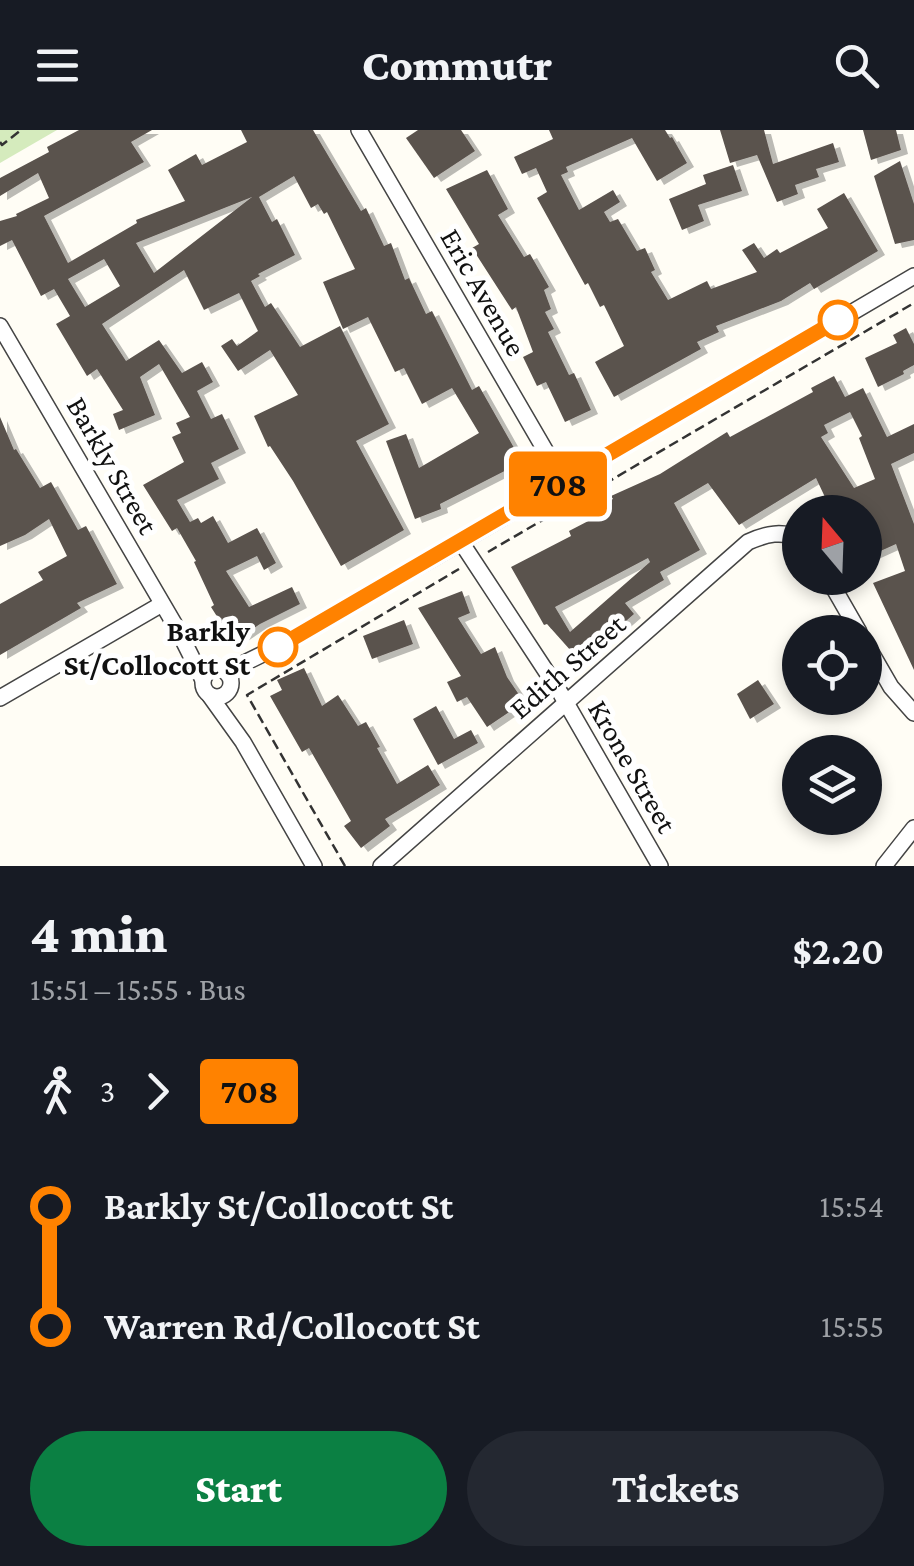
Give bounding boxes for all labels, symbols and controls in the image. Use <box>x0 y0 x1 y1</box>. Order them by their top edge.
icon: menu <box>30 38 85 93</box>
icon: search <box>829 38 884 93</box>
text: Commutr <box>362 40 552 90</box>
street label: Eric Avenue <box>434 223 534 361</box>
unlabelled marker <box>819 301 857 339</box>
street label: Barkly Street <box>60 391 166 541</box>
line badge: 708 <box>500 452 616 516</box>
text: 708 <box>529 465 587 504</box>
north arrow <box>782 495 882 595</box>
map controls <box>782 495 882 835</box>
street label: Edith Street <box>503 606 632 725</box>
place label: Barkly St/Collocott St <box>64 614 250 681</box>
button: locate <box>782 615 882 715</box>
marker: Barkly St/Collocott St <box>259 628 297 666</box>
street label: Krone Street <box>582 694 685 839</box>
button: layers <box>782 735 882 835</box>
text: 4 min <box>30 903 167 964</box>
text: $2.20 <box>793 930 884 972</box>
text: 15:51 – 15:55 · Bus <box>30 971 246 1007</box>
icon: walk <box>30 1064 85 1119</box>
icon: forward <box>130 1064 185 1119</box>
text: 708 <box>220 1072 278 1111</box>
text: 3 <box>100 1073 115 1109</box>
text: Barkly St/Collocott St <box>104 1185 453 1227</box>
text: 15:54 <box>820 1188 884 1224</box>
text: Warren Rd/Collocott St <box>104 1305 480 1347</box>
text: 15:55 <box>821 1308 884 1344</box>
button: Start <box>30 1431 447 1546</box>
button: Tickets <box>467 1431 884 1546</box>

